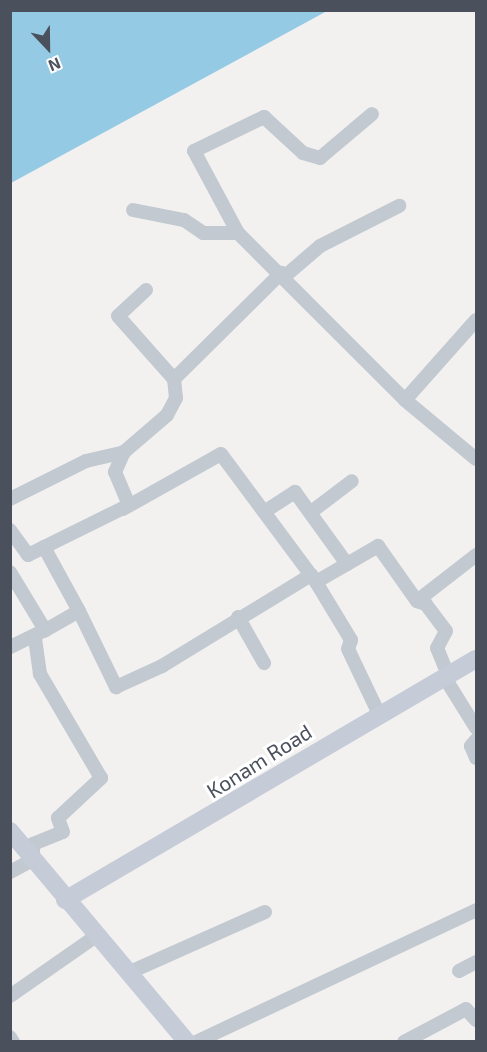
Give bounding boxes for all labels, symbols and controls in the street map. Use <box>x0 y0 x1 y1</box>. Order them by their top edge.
north arrow <box>18 18 78 78</box>
text: N <box>46 54 64 76</box>
street label: Konam Road <box>202 719 316 803</box>

